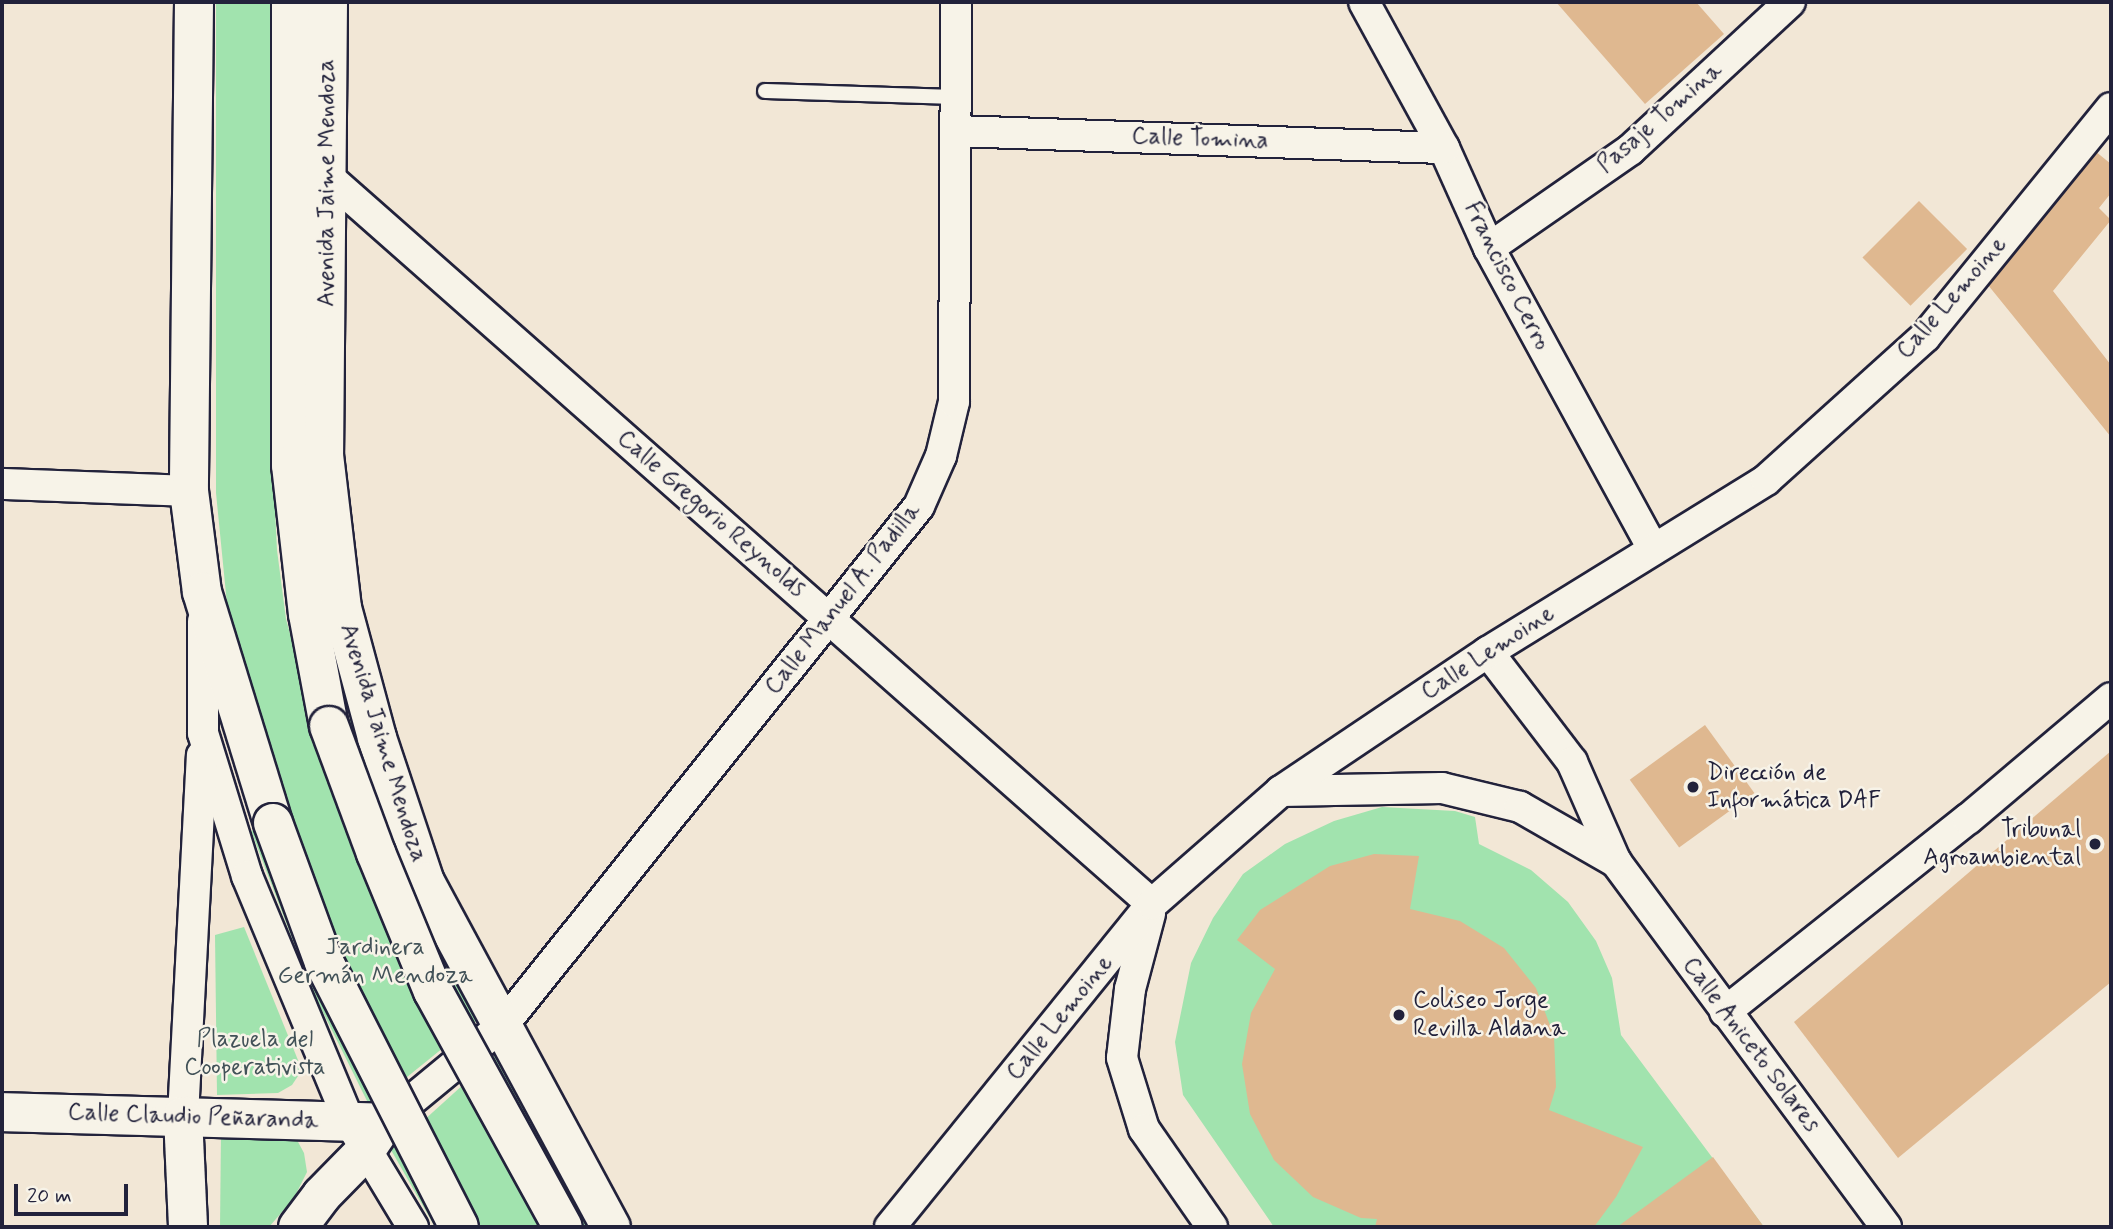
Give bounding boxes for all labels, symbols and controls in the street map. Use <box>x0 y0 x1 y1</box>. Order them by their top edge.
street label: Avenida Jaime Mendoza <box>313 56 341 310</box>
street label: Pasaje Tomina <box>1592 56 1728 180</box>
street label: Calle Tomina <box>1129 122 1271 156</box>
street label: Francisco Cerro <box>1457 197 1557 355</box>
street label: Calle Lemoine <box>1891 231 2013 365</box>
street label: Calle Gregorio Reynolds <box>610 424 812 604</box>
street label: Calle Manuel A. Padilla <box>760 499 926 699</box>
street label: Calle Lemoine <box>1416 599 1560 707</box>
street label: Avenida Jaime Mendoza <box>332 617 434 869</box>
place label: Dirección de Informática DAF <box>1707 759 1883 815</box>
marker: Dirección de Informática DAF <box>1685 779 1701 795</box>
place label: Tribunal Agroambiental <box>1923 816 2081 872</box>
marker: Tribunal Agroambiental <box>2087 836 2103 852</box>
park label: Jardinera Germán Mendoza <box>281 934 469 990</box>
street label: Calle Lemoine <box>1001 949 1119 1087</box>
street label: Calle Aniceto Solares <box>1675 951 1827 1139</box>
place label: Coliseo Jorge Revilla Aldana <box>1413 987 1566 1043</box>
marker: Coliseo Jorge Revilla Aldana <box>1391 1007 1407 1023</box>
park label: Plazuela del Cooperativista <box>184 1026 326 1082</box>
street label: Calle Claudio Peñaranda <box>69 1098 317 1136</box>
scale bar <box>18 1170 131 1214</box>
text: 20 m <box>27 1182 72 1210</box>

